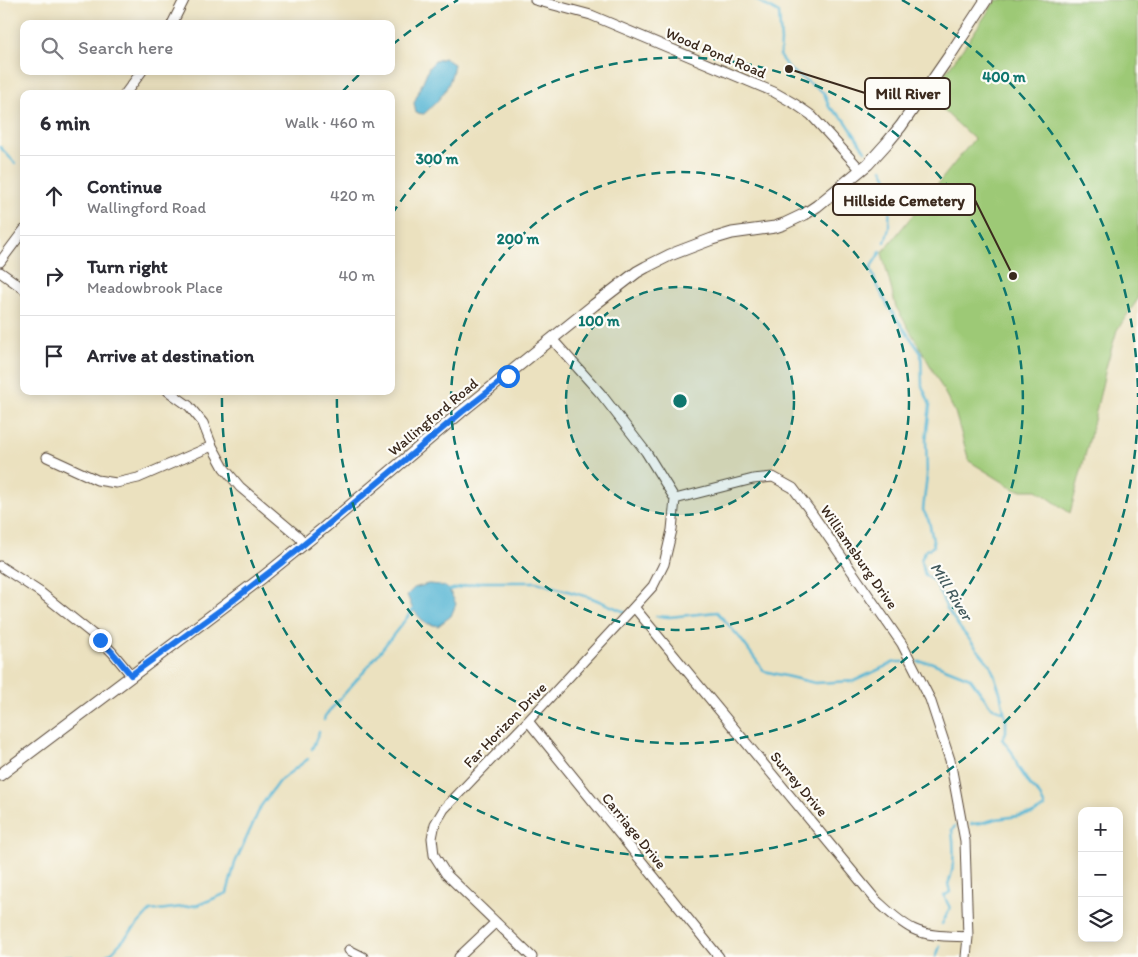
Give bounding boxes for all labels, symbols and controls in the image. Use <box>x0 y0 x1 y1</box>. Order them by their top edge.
search box <box>20 20 395 75</box>
street label: Wood Pond Road <box>663 24 770 83</box>
icon: search <box>38 34 66 62</box>
text: Search here <box>78 36 173 59</box>
text: 400 m <box>982 68 1026 86</box>
callout: Mill River <box>865 78 950 109</box>
text: Mill River <box>876 84 941 103</box>
text: 6 min <box>40 110 90 135</box>
text: Walk · 460 m <box>285 113 375 132</box>
text: 300 m <box>416 150 459 168</box>
text: Continue <box>87 175 162 198</box>
icon: ahead <box>40 182 68 210</box>
callout: Hillside Cemetery <box>833 184 975 215</box>
text: 420 m <box>330 186 375 205</box>
text: Hillside Cemetery <box>843 191 965 211</box>
text: Wallingford Road <box>87 198 206 217</box>
text: 200 m <box>497 230 540 248</box>
text: Turn right <box>87 255 168 278</box>
icon: right <box>40 262 68 290</box>
text: 40 m <box>338 266 375 285</box>
text: Meadowbrook Place <box>87 278 223 297</box>
text: 100 m <box>578 312 620 330</box>
icon: arrive <box>40 342 68 370</box>
text: Arrive at destination <box>87 344 254 367</box>
route start <box>497 365 520 388</box>
street label: Wallingford Road <box>384 374 482 460</box>
centre of rings <box>671 392 689 410</box>
street label: Williamsburg Drive <box>816 502 902 612</box>
water label: Mill River <box>926 559 978 625</box>
route end <box>89 629 112 652</box>
street label: Far Horizon Drive <box>460 679 550 771</box>
street label: Surrey Drive <box>766 748 832 820</box>
street label: Carriage Drive <box>598 789 670 873</box>
map controls <box>1078 807 1123 942</box>
button: + <box>1078 807 1123 852</box>
button: − <box>1078 852 1123 897</box>
button: layers <box>1078 897 1123 942</box>

